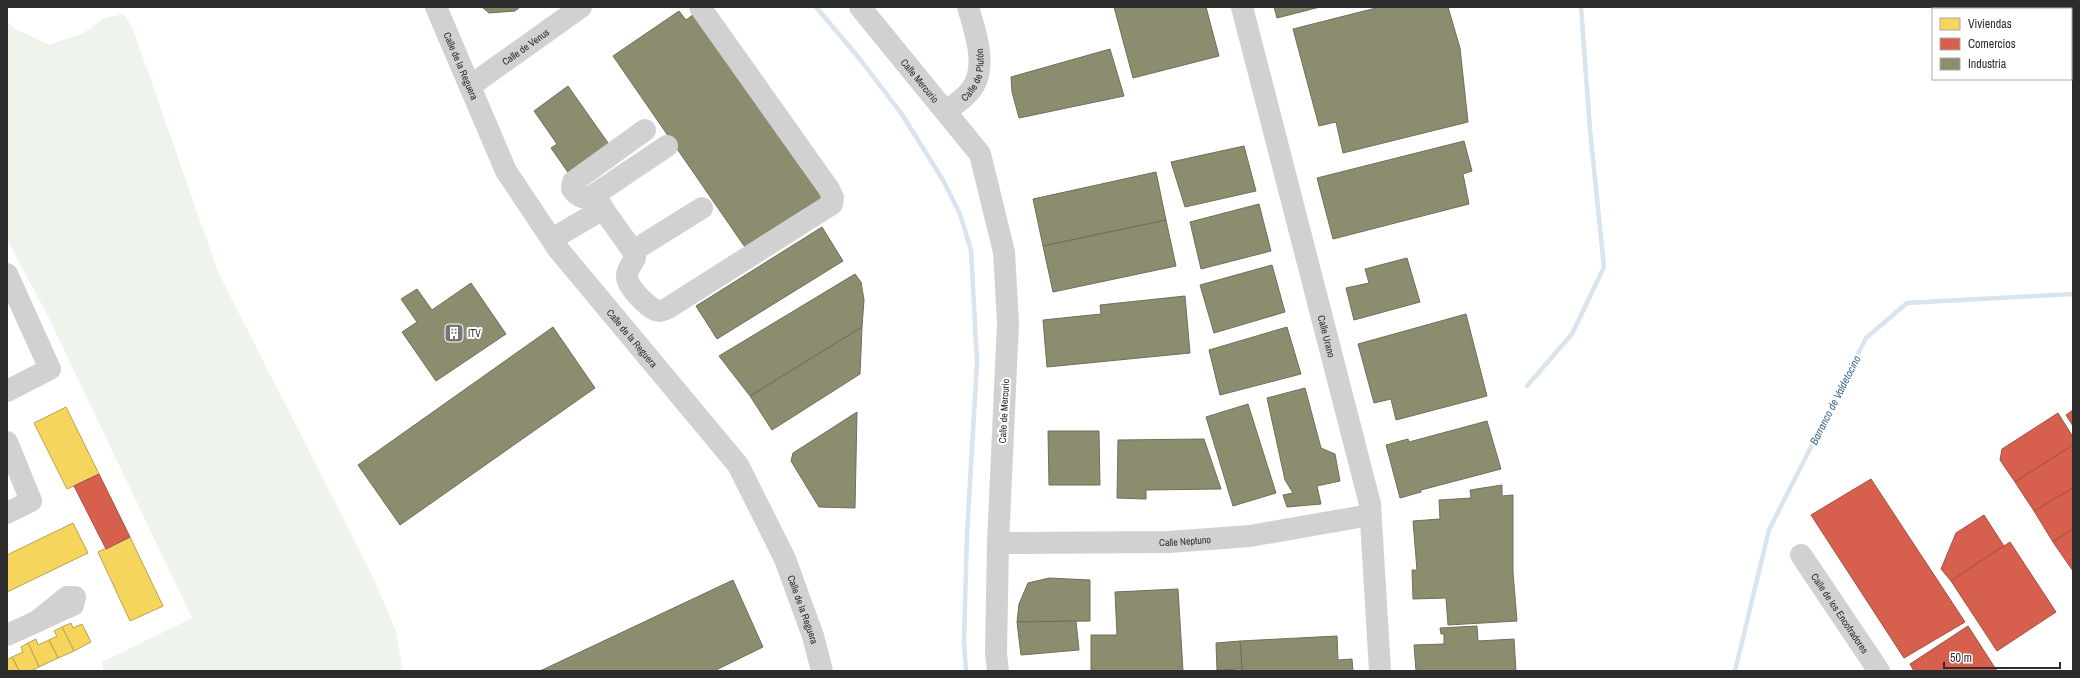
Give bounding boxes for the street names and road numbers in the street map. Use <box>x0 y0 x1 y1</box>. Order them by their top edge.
street label: Calle de Venus <box>499 25 552 68</box>
street label: Calle de la Reguera <box>441 30 482 102</box>
street label: Calle de Plutón <box>958 48 986 104</box>
street label: Calle Mercurio <box>898 56 942 106</box>
street label: Calle de la Reguera <box>604 306 661 370</box>
street label: Calle Urano <box>1315 314 1339 359</box>
street label: Calle de Mercurio <box>996 378 1012 444</box>
street label: Calle Neptuno <box>1159 532 1212 549</box>
street label: Calle de los Encofradores <box>1808 570 1872 656</box>
street label: Calle de la Reguera <box>785 573 821 646</box>

